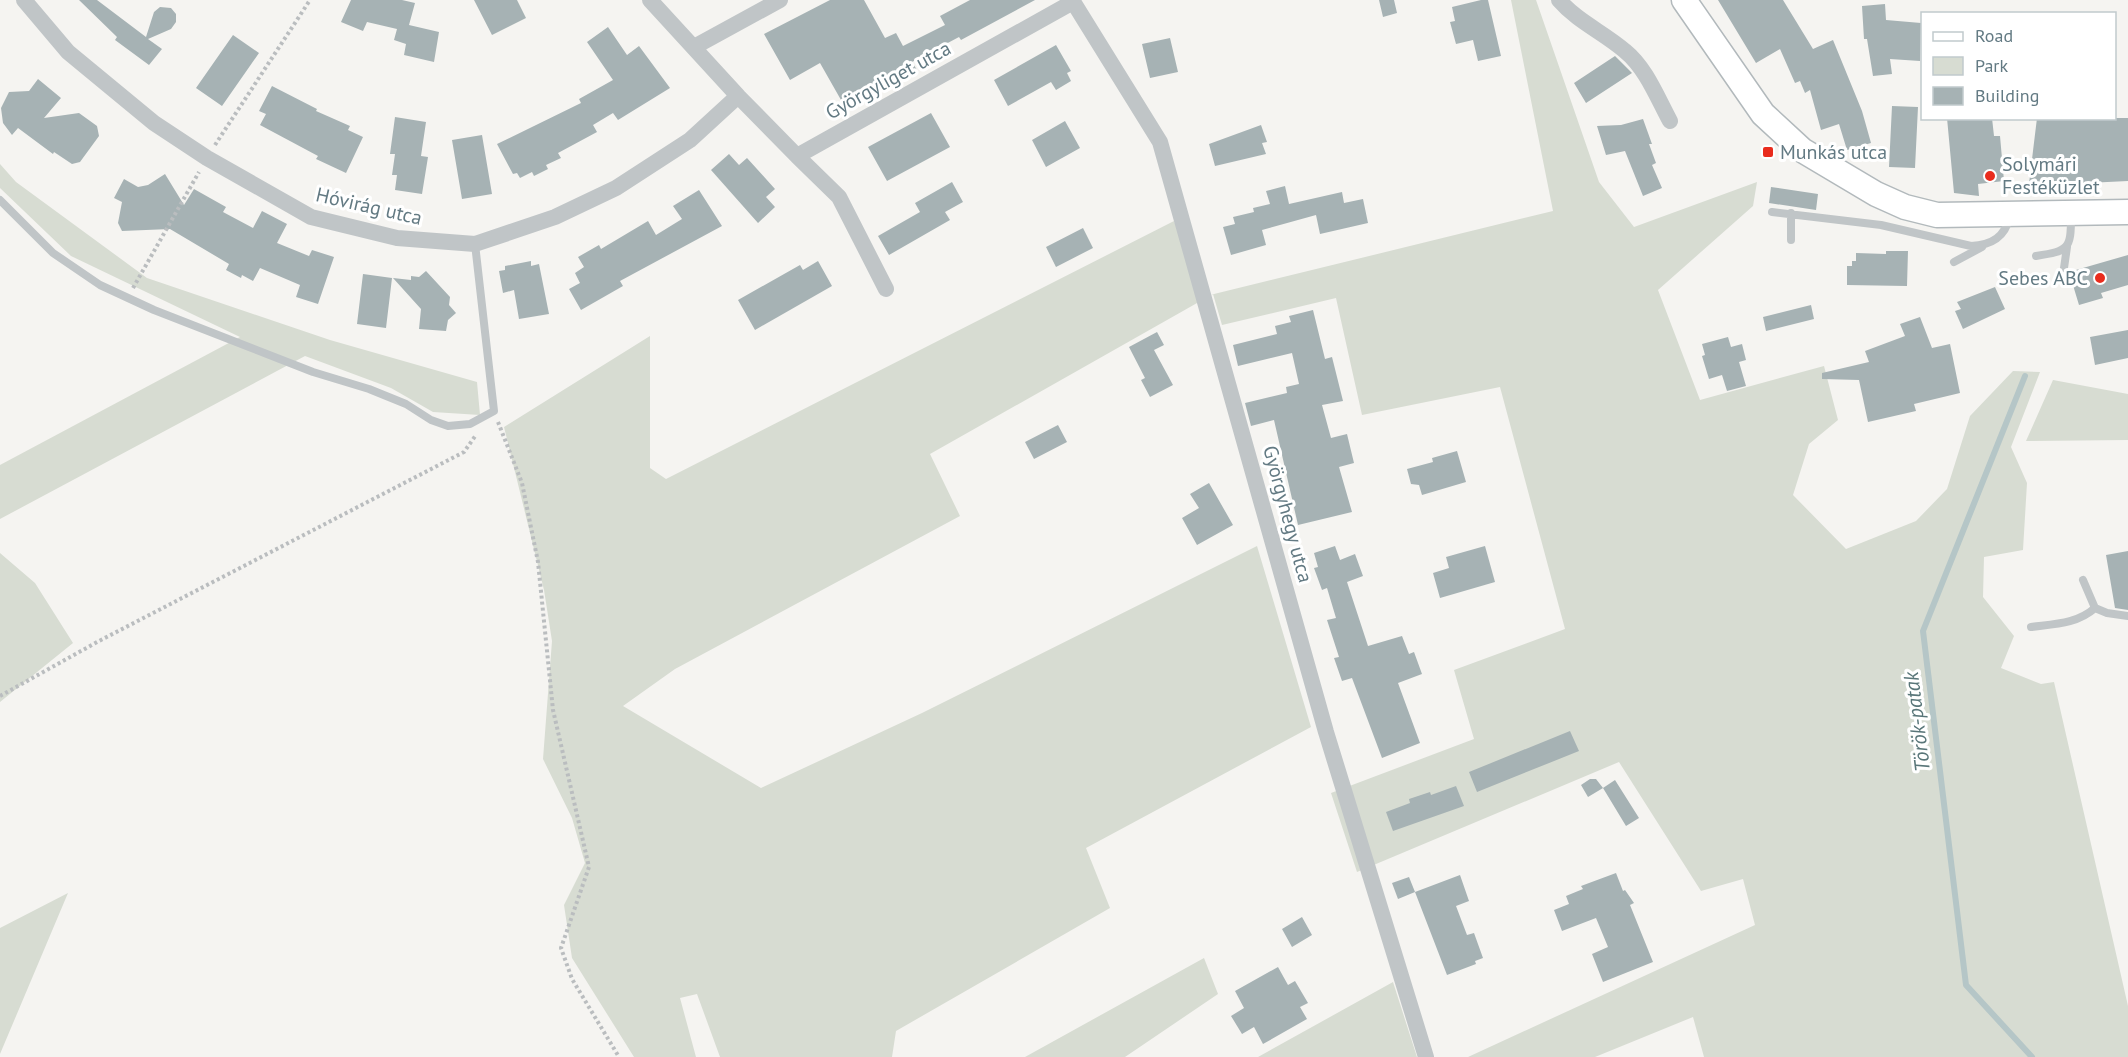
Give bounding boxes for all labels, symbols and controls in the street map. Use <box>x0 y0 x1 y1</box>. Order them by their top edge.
legend <box>1921 12 2116 120</box>
text: Road <box>1975 24 2013 47</box>
street label: Györgyliget utca <box>821 35 955 125</box>
text: Park <box>1975 54 2008 77</box>
text: Building <box>1975 84 2039 107</box>
place label: Munkás utca <box>1780 139 1887 165</box>
marker: Munkás utca <box>1761 145 1775 159</box>
place label: Solymári Festéküzlet <box>2002 151 2100 200</box>
marker: Solymári Festéküzlet <box>1983 169 1997 183</box>
street label: Hóvirág utca <box>313 181 425 231</box>
place label: Sebes ABC <box>1998 265 2088 291</box>
marker: Sebes ABC <box>2093 271 2107 285</box>
street label: Györgyhegy utca <box>1257 443 1319 585</box>
water label: Török-patak <box>1897 669 1936 774</box>

